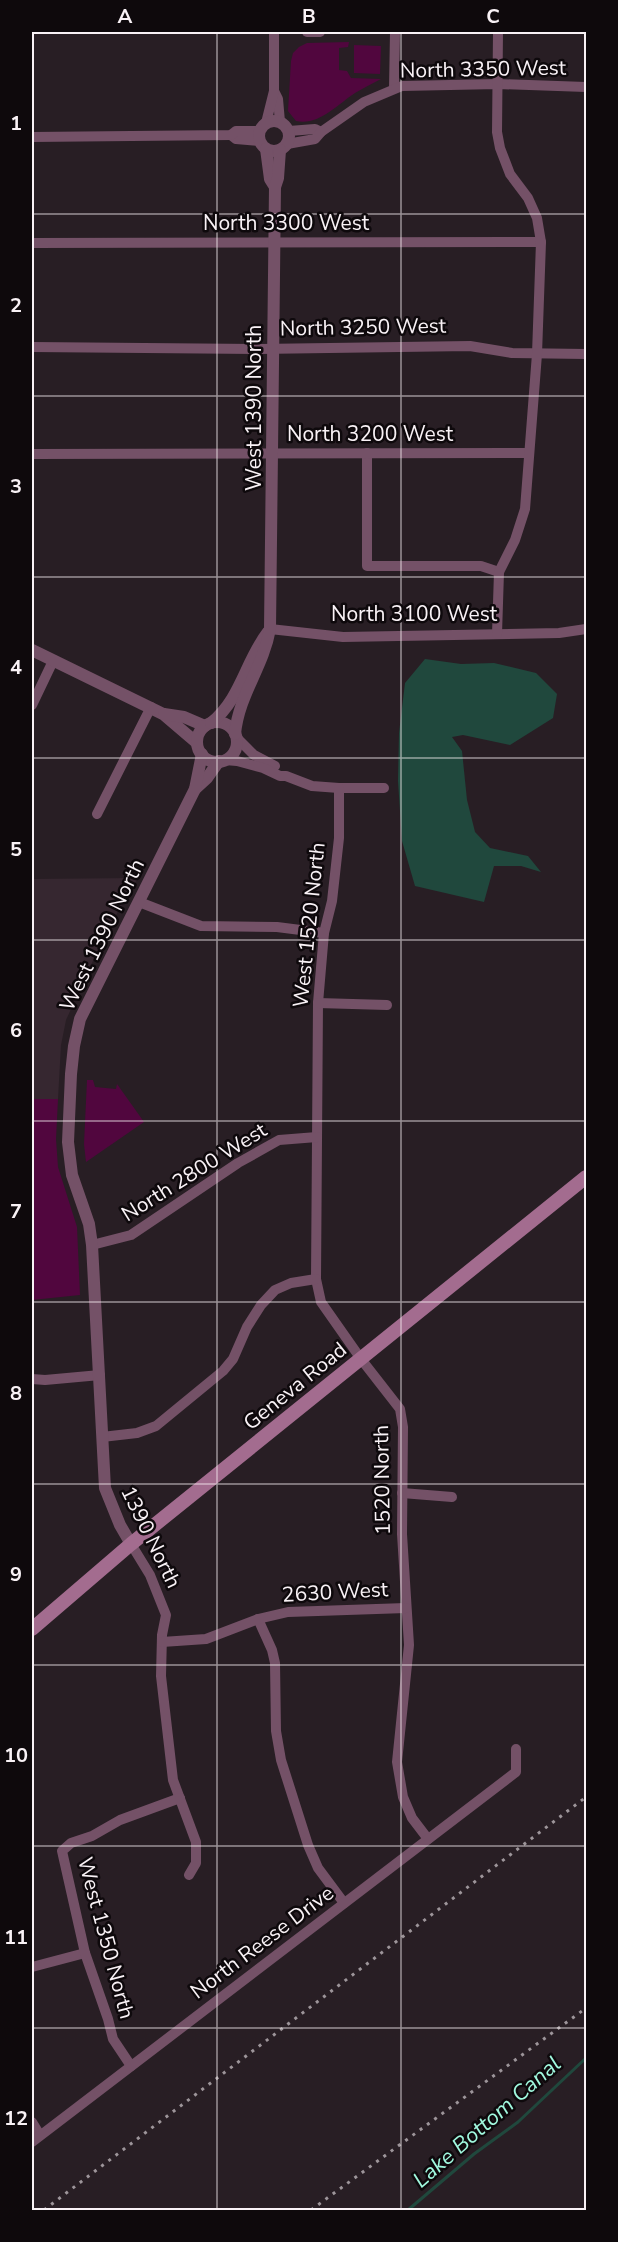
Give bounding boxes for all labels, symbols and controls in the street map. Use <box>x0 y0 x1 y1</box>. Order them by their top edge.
text: A <box>118 3 133 30</box>
text: B <box>302 3 316 30</box>
text: C <box>486 3 500 30</box>
street label: North 3350 West <box>400 54 567 84</box>
text: 1 <box>10 110 22 137</box>
street label: North 3300 West <box>203 209 370 237</box>
text: 2 <box>10 292 22 319</box>
street label: North 3250 West <box>280 312 447 342</box>
street label: West 1390 North <box>240 325 268 491</box>
street label: North 3200 West <box>287 420 454 448</box>
text: 3 <box>10 473 22 500</box>
street label: North 3100 West <box>331 600 498 628</box>
text: 4 <box>10 654 22 681</box>
text: 5 <box>10 836 22 863</box>
street label: West 1520 North <box>286 841 332 1009</box>
street label: West 1390 North <box>53 854 151 1016</box>
text: 6 <box>10 1017 22 1044</box>
street label: North 2800 West <box>116 1116 272 1228</box>
text: 7 <box>10 1198 22 1225</box>
street label: Geneva Road <box>237 1336 353 1436</box>
text: 8 <box>10 1380 22 1407</box>
street label: 1520 North <box>367 1425 397 1535</box>
street label: 1390 North <box>114 1481 188 1593</box>
text: 9 <box>10 1561 22 1588</box>
street label: 2630 West <box>281 1575 389 1609</box>
text: 10 <box>4 1742 28 1769</box>
street label: West 1350 North <box>71 1854 141 2022</box>
street label: North Reese Drive <box>185 1879 339 2005</box>
text: 11 <box>4 1924 28 1951</box>
water label: Lake Bottom Canal <box>407 2049 567 2195</box>
text: 12 <box>4 2105 28 2132</box>

